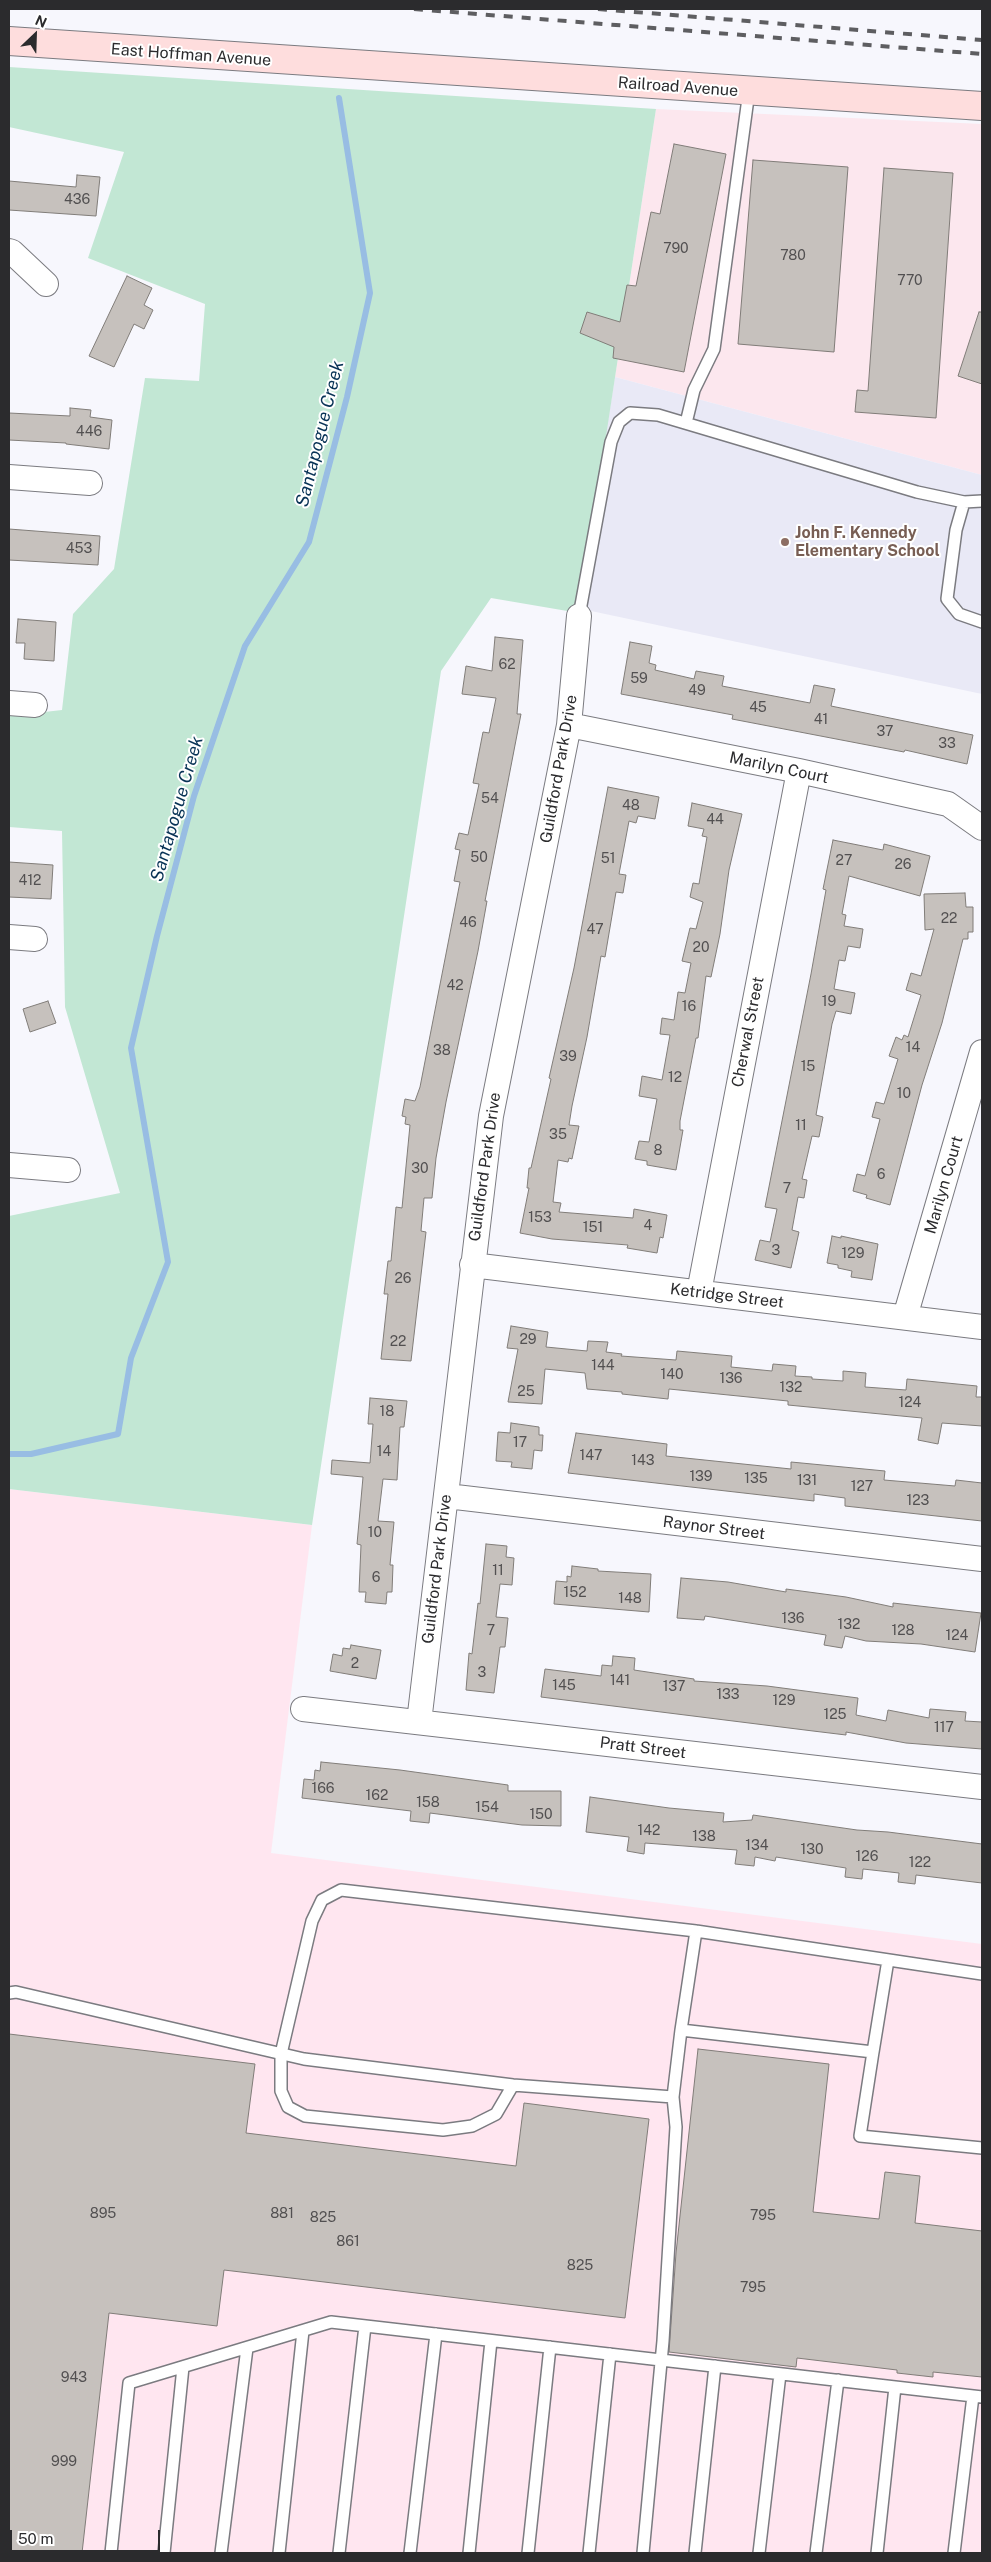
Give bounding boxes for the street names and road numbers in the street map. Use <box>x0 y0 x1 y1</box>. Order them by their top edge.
street label: East Hoffman Avenue <box>110 40 272 70</box>
street label: Railroad Avenue <box>617 73 739 101</box>
street label: Guildford Park Drive <box>536 693 582 845</box>
street label: Marilyn Court <box>728 748 830 788</box>
street label: Cherwal Street <box>728 975 768 1089</box>
street label: Guildford Park Drive <box>465 1091 505 1243</box>
street label: Marilyn Court <box>921 1134 967 1236</box>
street label: Ketridge Street <box>669 1279 785 1313</box>
street label: Guildford Park Drive <box>418 1493 456 1645</box>
street label: Raynor Street <box>662 1512 766 1544</box>
street label: Pratt Street <box>599 1733 687 1763</box>

